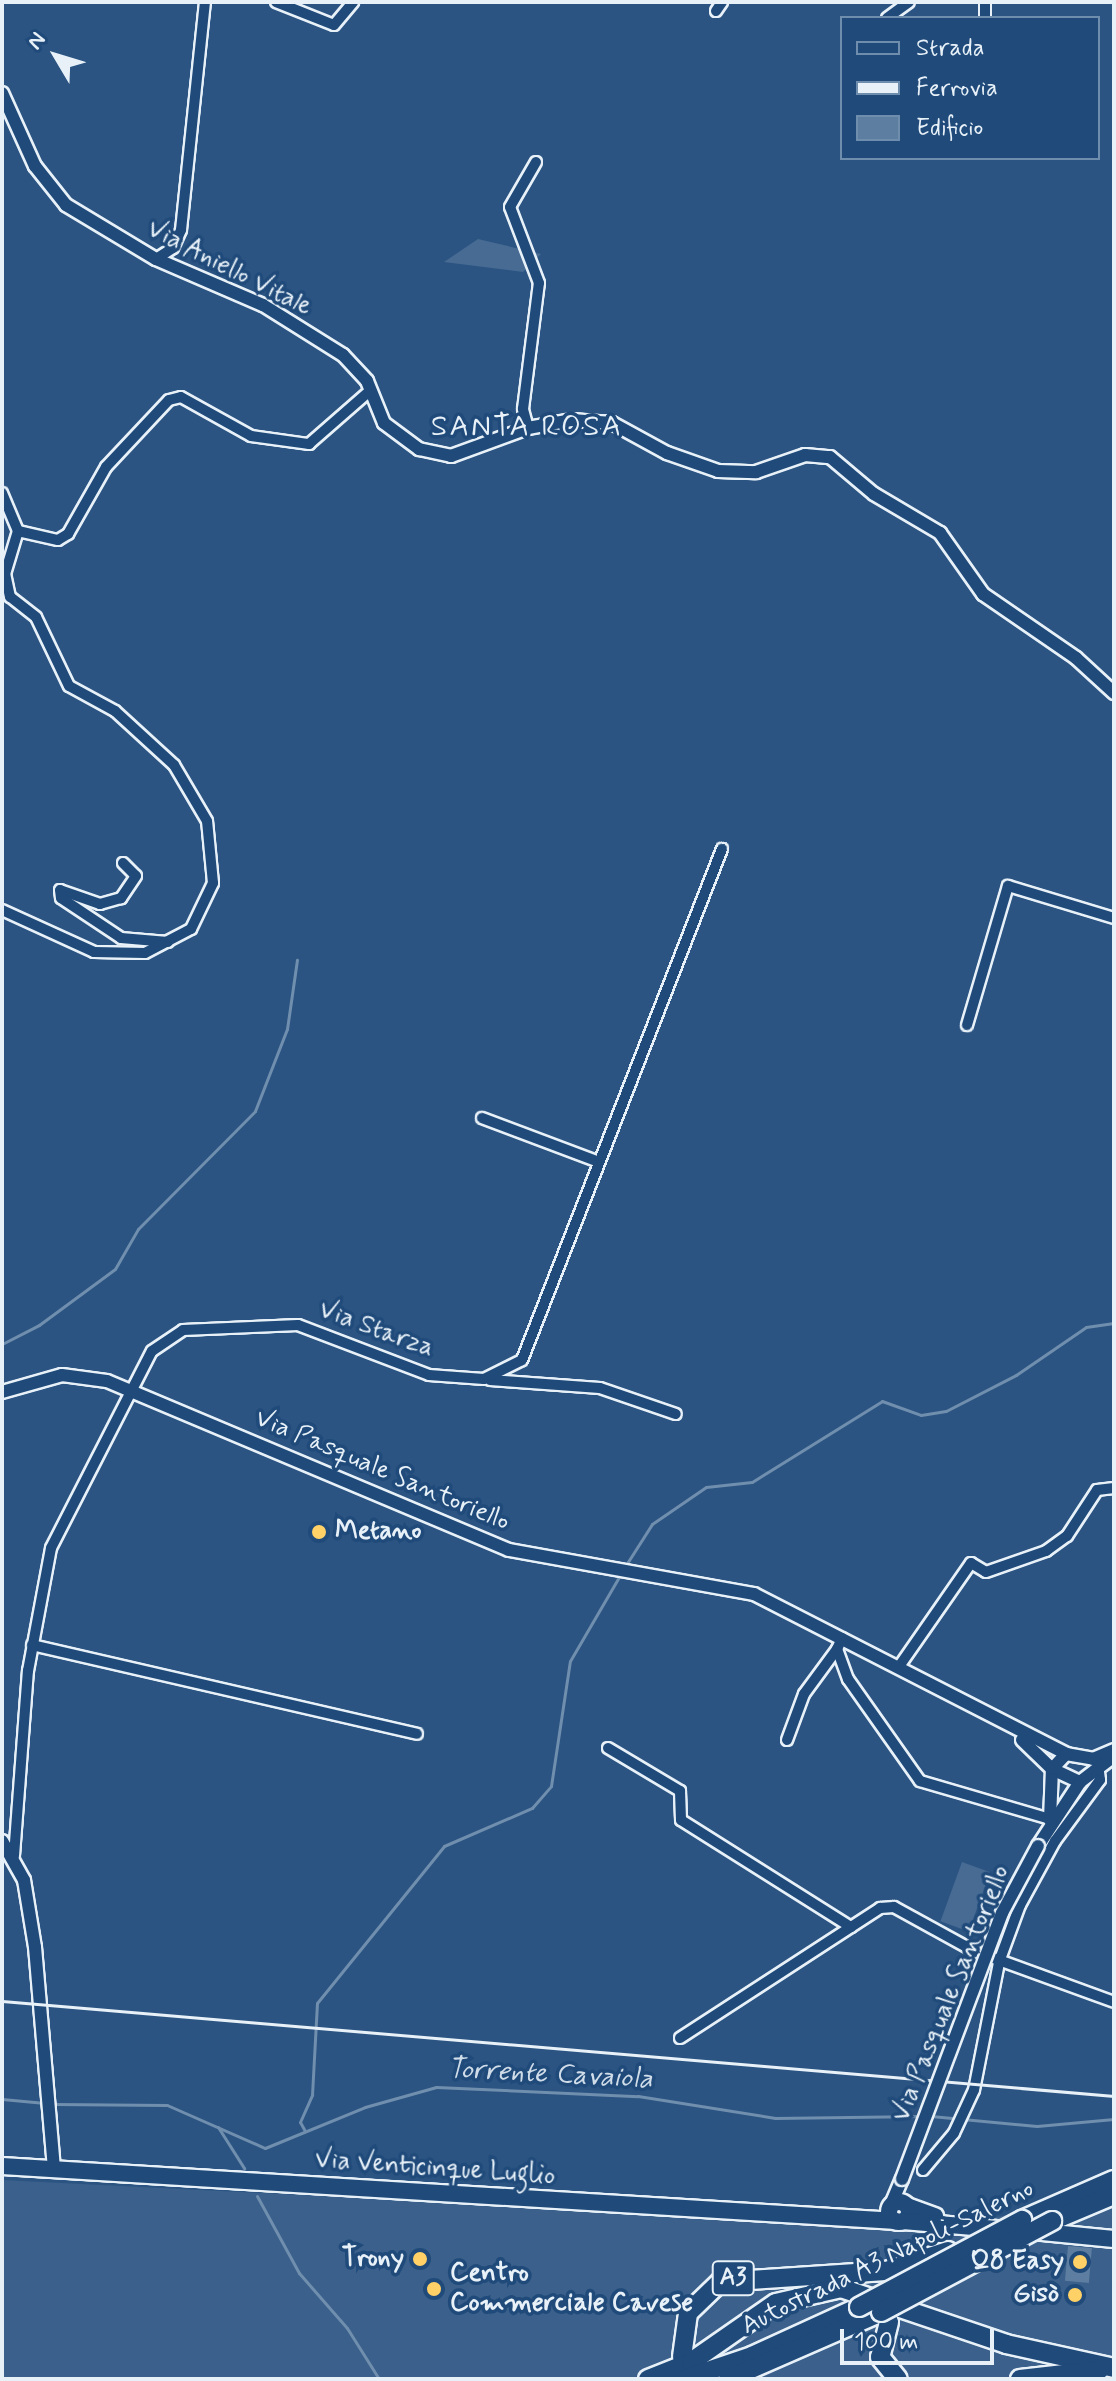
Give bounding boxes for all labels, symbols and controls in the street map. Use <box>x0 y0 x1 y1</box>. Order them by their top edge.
north arrow <box>16 16 96 96</box>
legend <box>840 16 1100 160</box>
text: N <box>22 27 53 56</box>
text: Strada <box>916 33 985 64</box>
text: Ferrovia <box>916 73 998 104</box>
text: Edificio <box>916 113 983 144</box>
street label: Via Aniello Vitale <box>141 214 317 324</box>
district label: SANTA ROSA <box>431 409 623 445</box>
street label: Via Starza <box>316 1295 436 1365</box>
street label: Via Pasquale Santoriello <box>255 1405 509 1537</box>
place label: Metano <box>335 1516 421 1548</box>
marker: Metano <box>310 1523 328 1541</box>
street label: Via Pasquale Santoriello <box>888 1866 1016 2122</box>
water label: Torrente Cavaiola <box>445 2053 655 2097</box>
street label: Via Venticinque Luglio <box>314 2145 556 2193</box>
street label: Autostrada A3 Napoli-Salerno <box>737 2174 1039 2342</box>
place label: Trony <box>342 2243 404 2275</box>
place label: Q8 Easy <box>970 2246 1064 2278</box>
marker: Trony <box>411 2250 429 2268</box>
marker: Q8 Easy <box>1071 2253 1089 2271</box>
place label: Centro Commerciale Cavese <box>450 2258 691 2320</box>
road number: A3 <box>711 2258 755 2298</box>
place label: Gisò <box>1013 2279 1059 2311</box>
marker: Centro Commerciale Cavese <box>425 2280 443 2298</box>
marker: Gisò <box>1066 2286 1084 2304</box>
scale bar <box>844 2313 998 2363</box>
text: 100 m <box>854 2327 918 2358</box>

